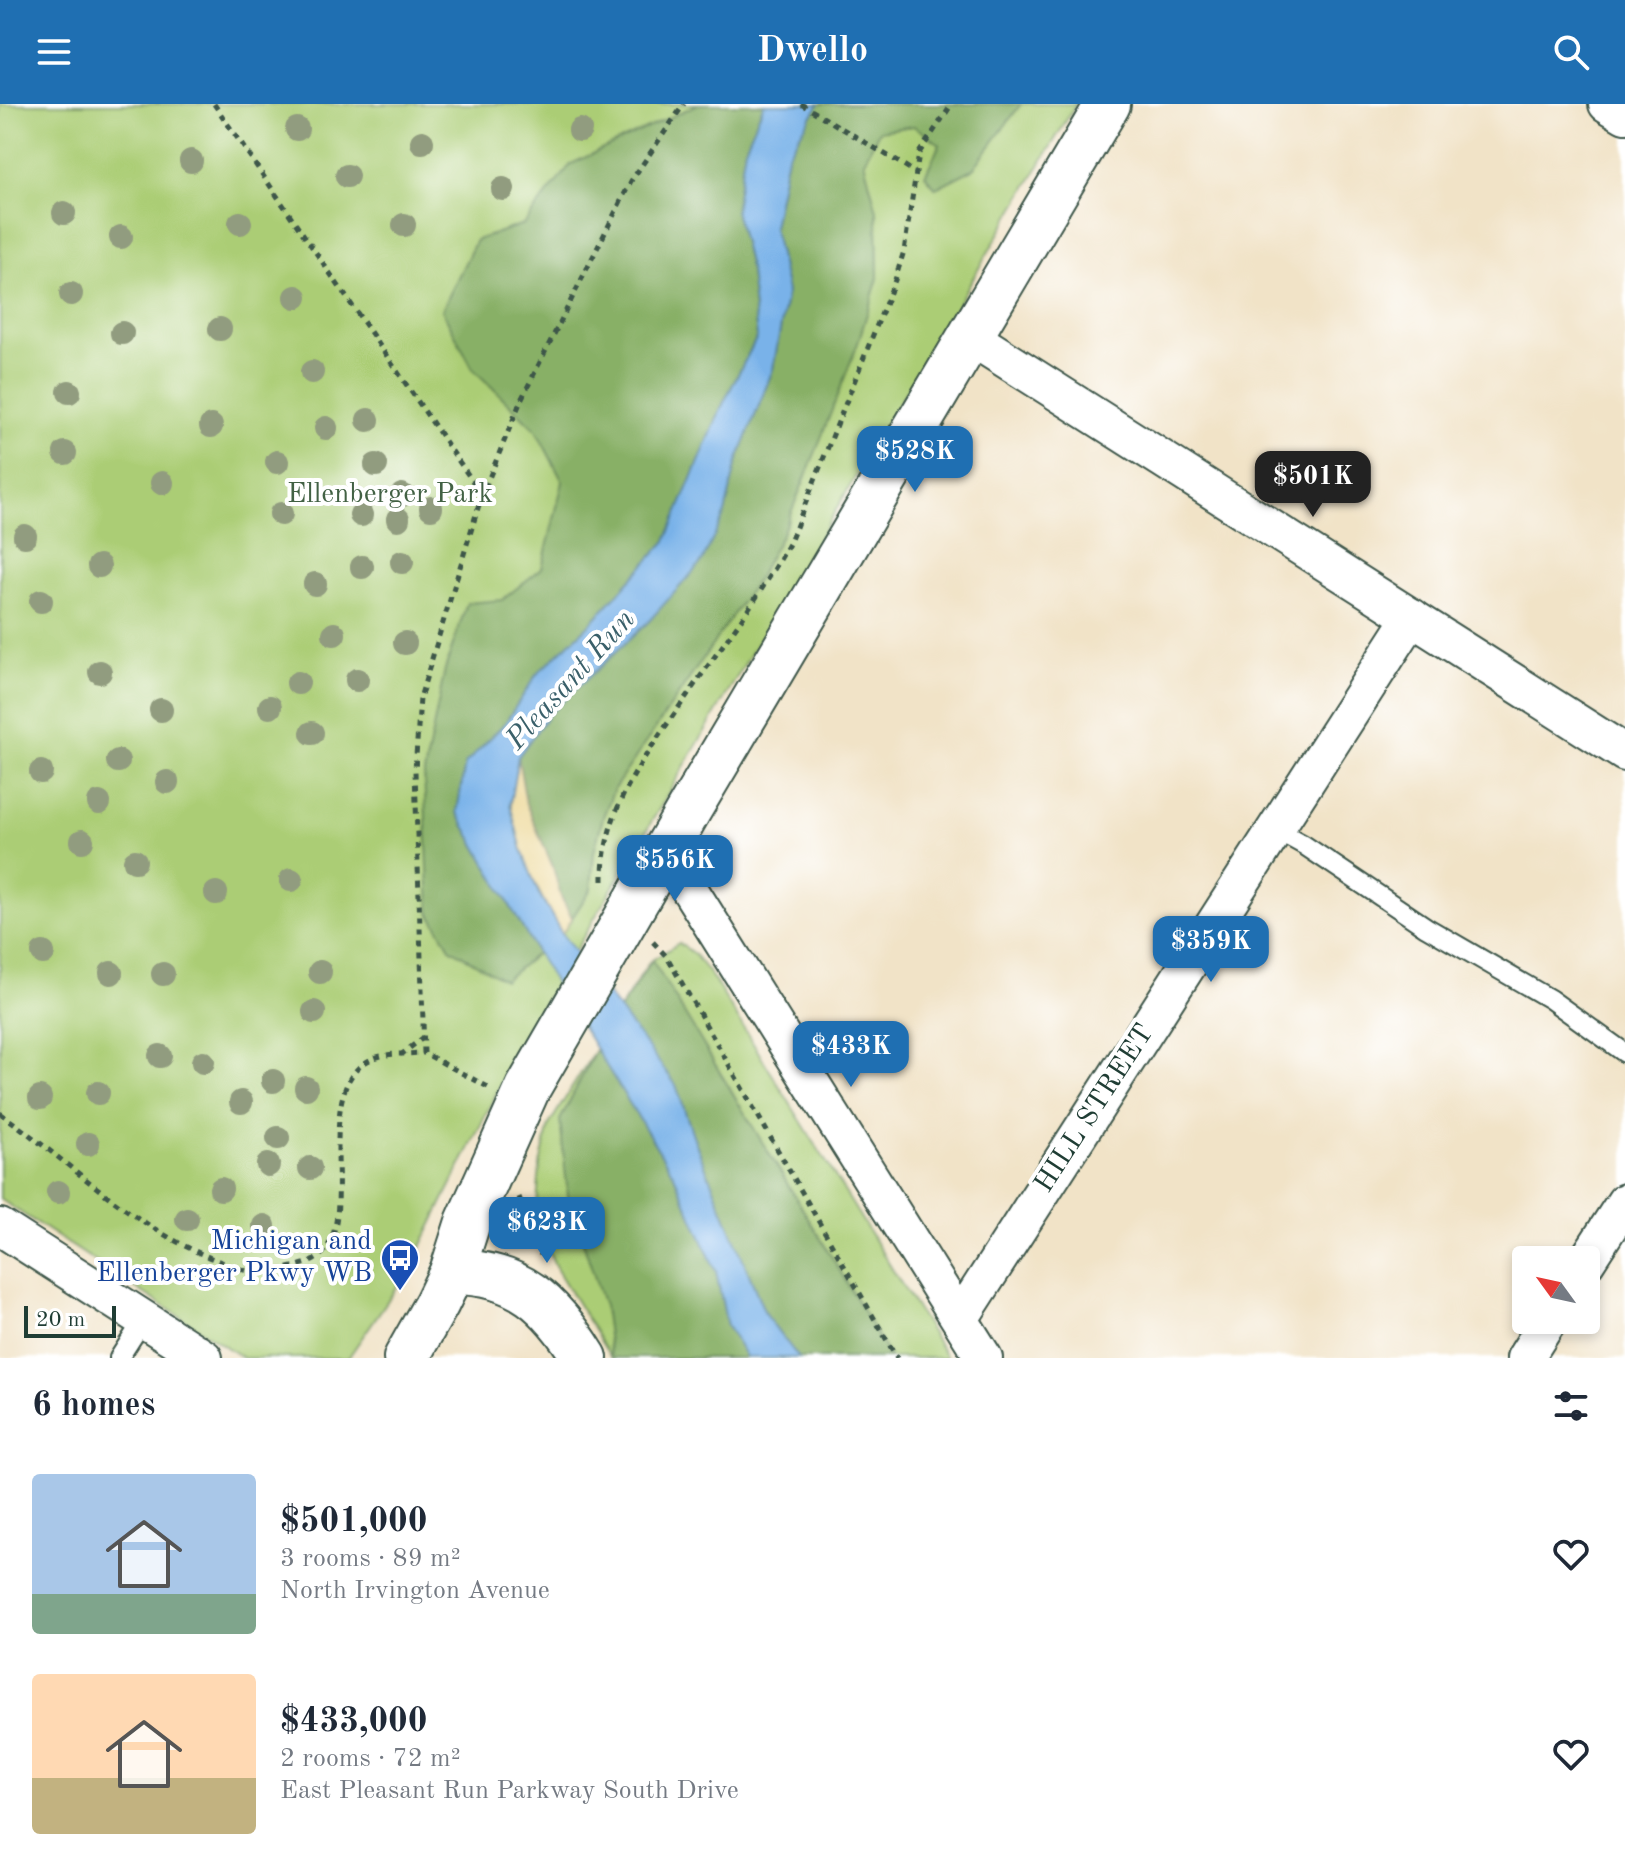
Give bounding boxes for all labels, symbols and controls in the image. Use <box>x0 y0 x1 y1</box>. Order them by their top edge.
icon: menu <box>32 30 76 74</box>
icon: search <box>1549 30 1593 74</box>
text: Dwello <box>757 34 868 70</box>
pin: $528K <box>859 426 971 494</box>
text: $528K <box>875 439 955 465</box>
pin: $501K <box>1257 451 1369 519</box>
text: $501K <box>1273 464 1353 490</box>
park label: Ellenberger Park <box>287 481 493 509</box>
water label: Pleasant Run <box>500 604 641 756</box>
pin: $556K <box>619 835 731 903</box>
text: $556K <box>635 848 715 874</box>
pin: $359K <box>1155 916 1267 984</box>
text: $359K <box>1171 929 1251 955</box>
street label: HILL STREET <box>1030 1020 1160 1198</box>
pin: $433K <box>795 1021 907 1089</box>
text: $433K <box>811 1034 891 1060</box>
pin: $623K <box>491 1197 603 1265</box>
text: $623K <box>507 1210 587 1236</box>
place label: Michigan and Ellenberger Pkwy WB <box>96 1228 372 1288</box>
bus stop icon: Michigan and Ellenberger Pkwy WB <box>379 1237 421 1292</box>
north arrow <box>1512 1246 1600 1334</box>
map controls <box>1512 1246 1600 1334</box>
scale bar <box>24 1302 116 1338</box>
text: 20 m <box>36 1309 85 1331</box>
icon: filters <box>1549 1384 1593 1428</box>
text: 6 homes <box>32 1389 155 1423</box>
text: $501,000 <box>280 1505 428 1539</box>
icon: home <box>96 1506 192 1602</box>
icon: heart <box>1549 1532 1593 1576</box>
text: 3 rooms · 89 m² <box>280 1546 461 1572</box>
text: North Irvington Avenue <box>280 1578 550 1604</box>
text: $433,000 <box>280 1705 428 1739</box>
icon: home <box>96 1706 192 1802</box>
icon: heart <box>1549 1732 1593 1776</box>
text: 2 rooms · 72 m² <box>280 1746 461 1772</box>
text: East Pleasant Run Parkway South Drive <box>280 1778 739 1804</box>

